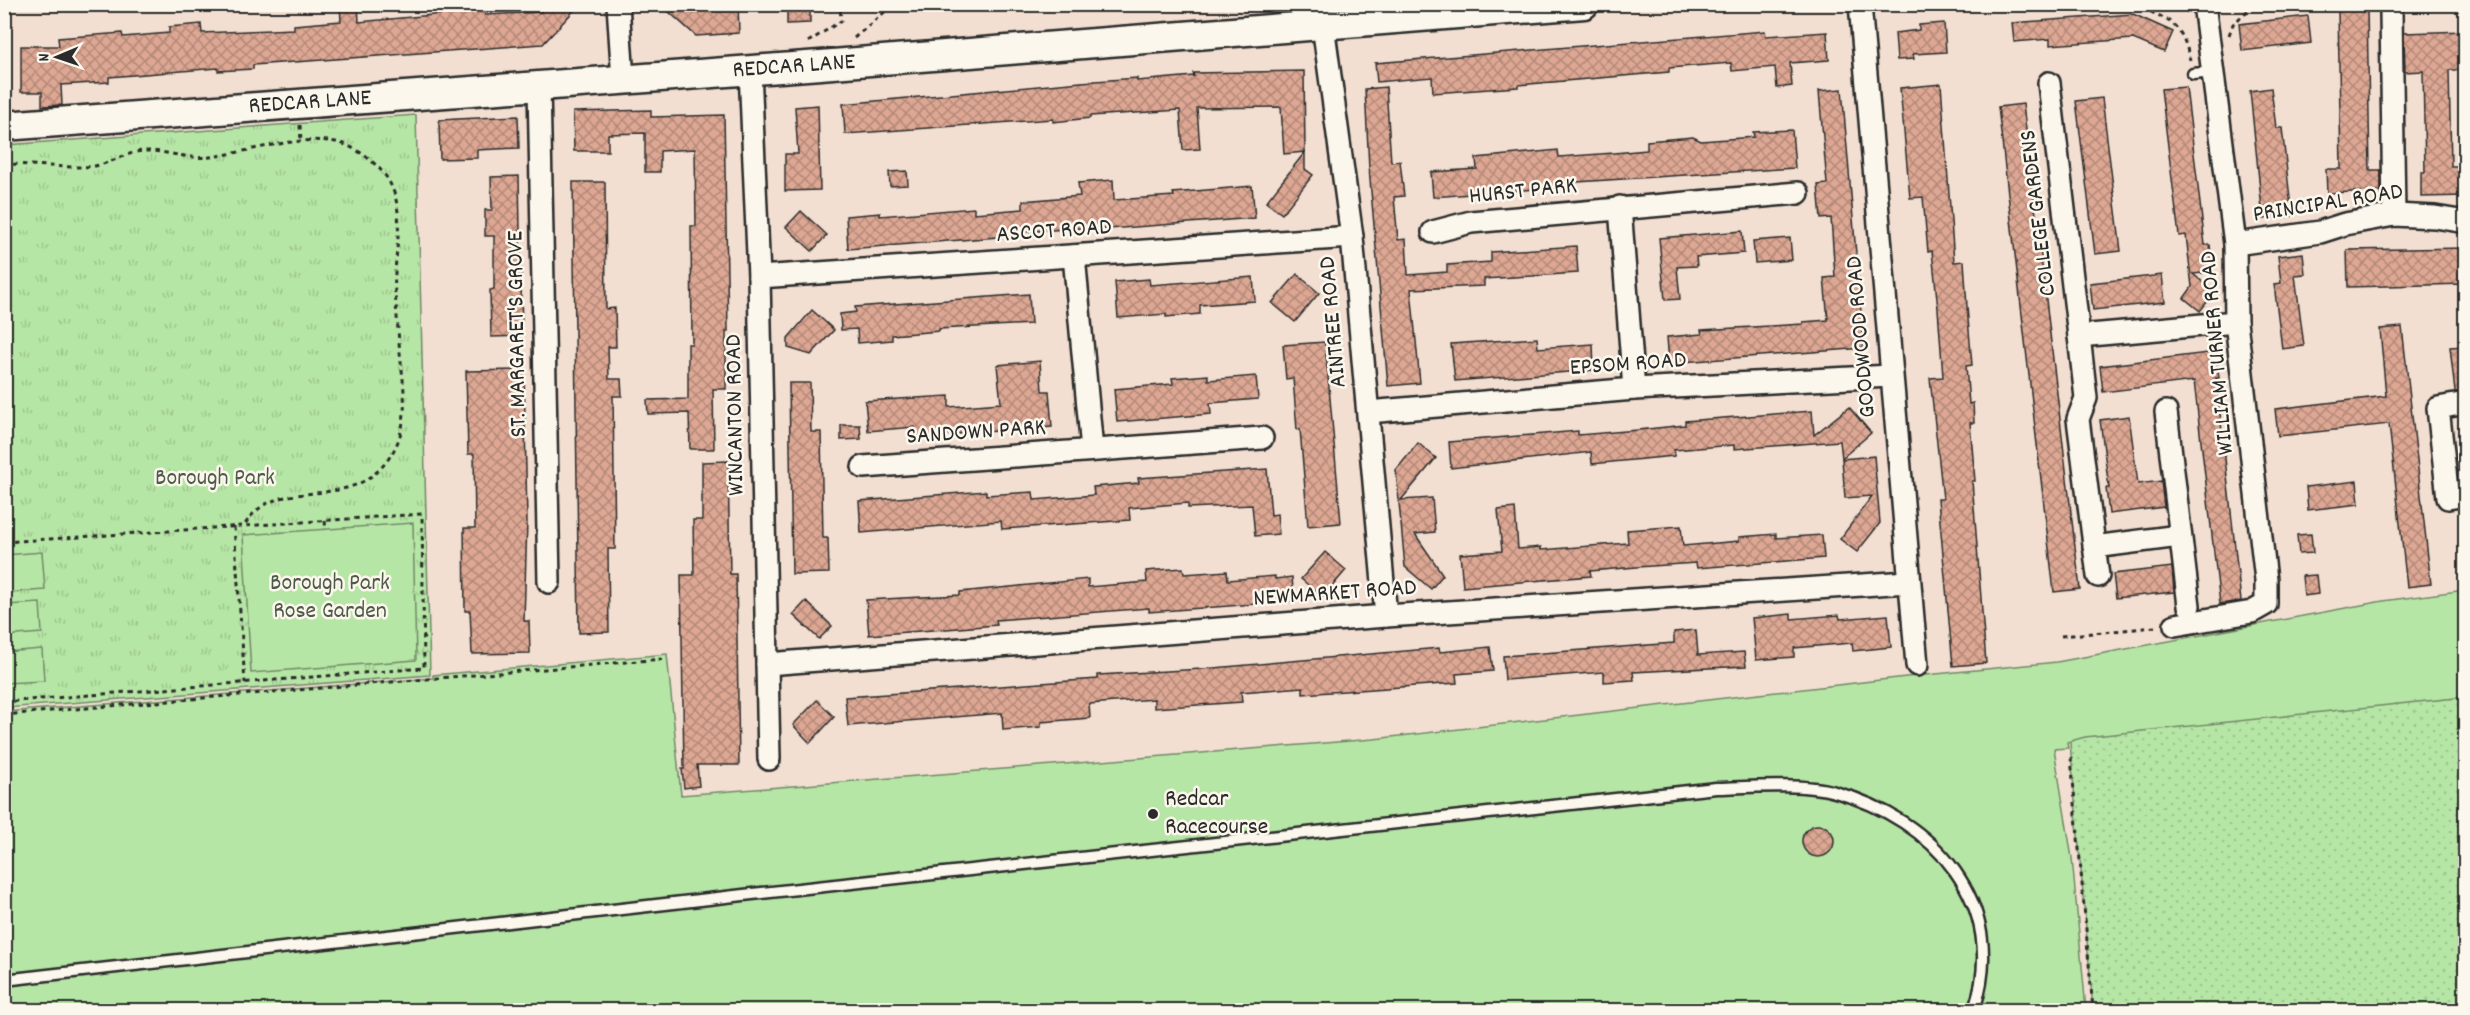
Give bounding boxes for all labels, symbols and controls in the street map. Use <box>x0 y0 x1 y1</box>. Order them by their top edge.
north arrow <box>27 27 87 87</box>
street label: REDCAR LANE <box>732 46 857 88</box>
text: N <box>33 53 56 62</box>
street label: REDCAR LANE <box>248 82 373 124</box>
street label: COLLEGE GARDENS <box>2012 128 2066 298</box>
street label: HURST PARK <box>1468 169 1578 215</box>
street label: PRINCIPAL ROAD <box>2251 175 2405 233</box>
street label: ASCOT ROAD <box>995 211 1113 253</box>
street label: ST. MARGARET'S GROVE <box>499 230 537 438</box>
street label: WILLIAM TURNER ROAD <box>2192 250 2244 456</box>
street label: AINTREE ROAD <box>1311 255 1357 389</box>
street label: GOODWOOD ROAD <box>1838 255 1886 419</box>
street label: WINCANTON ROAD <box>718 334 754 496</box>
street label: EPSOM ROAD <box>1569 344 1687 386</box>
street label: SANDOWN PARK <box>905 411 1047 455</box>
park label: Borough Park <box>155 462 275 496</box>
park label: Borough Park Rose Garden <box>270 567 390 629</box>
street label: NEWMARKET ROAD <box>1252 571 1418 617</box>
place label: Redcar Racecourse <box>1165 783 1268 845</box>
marker: Redcar Racecourse <box>1146 807 1160 821</box>

